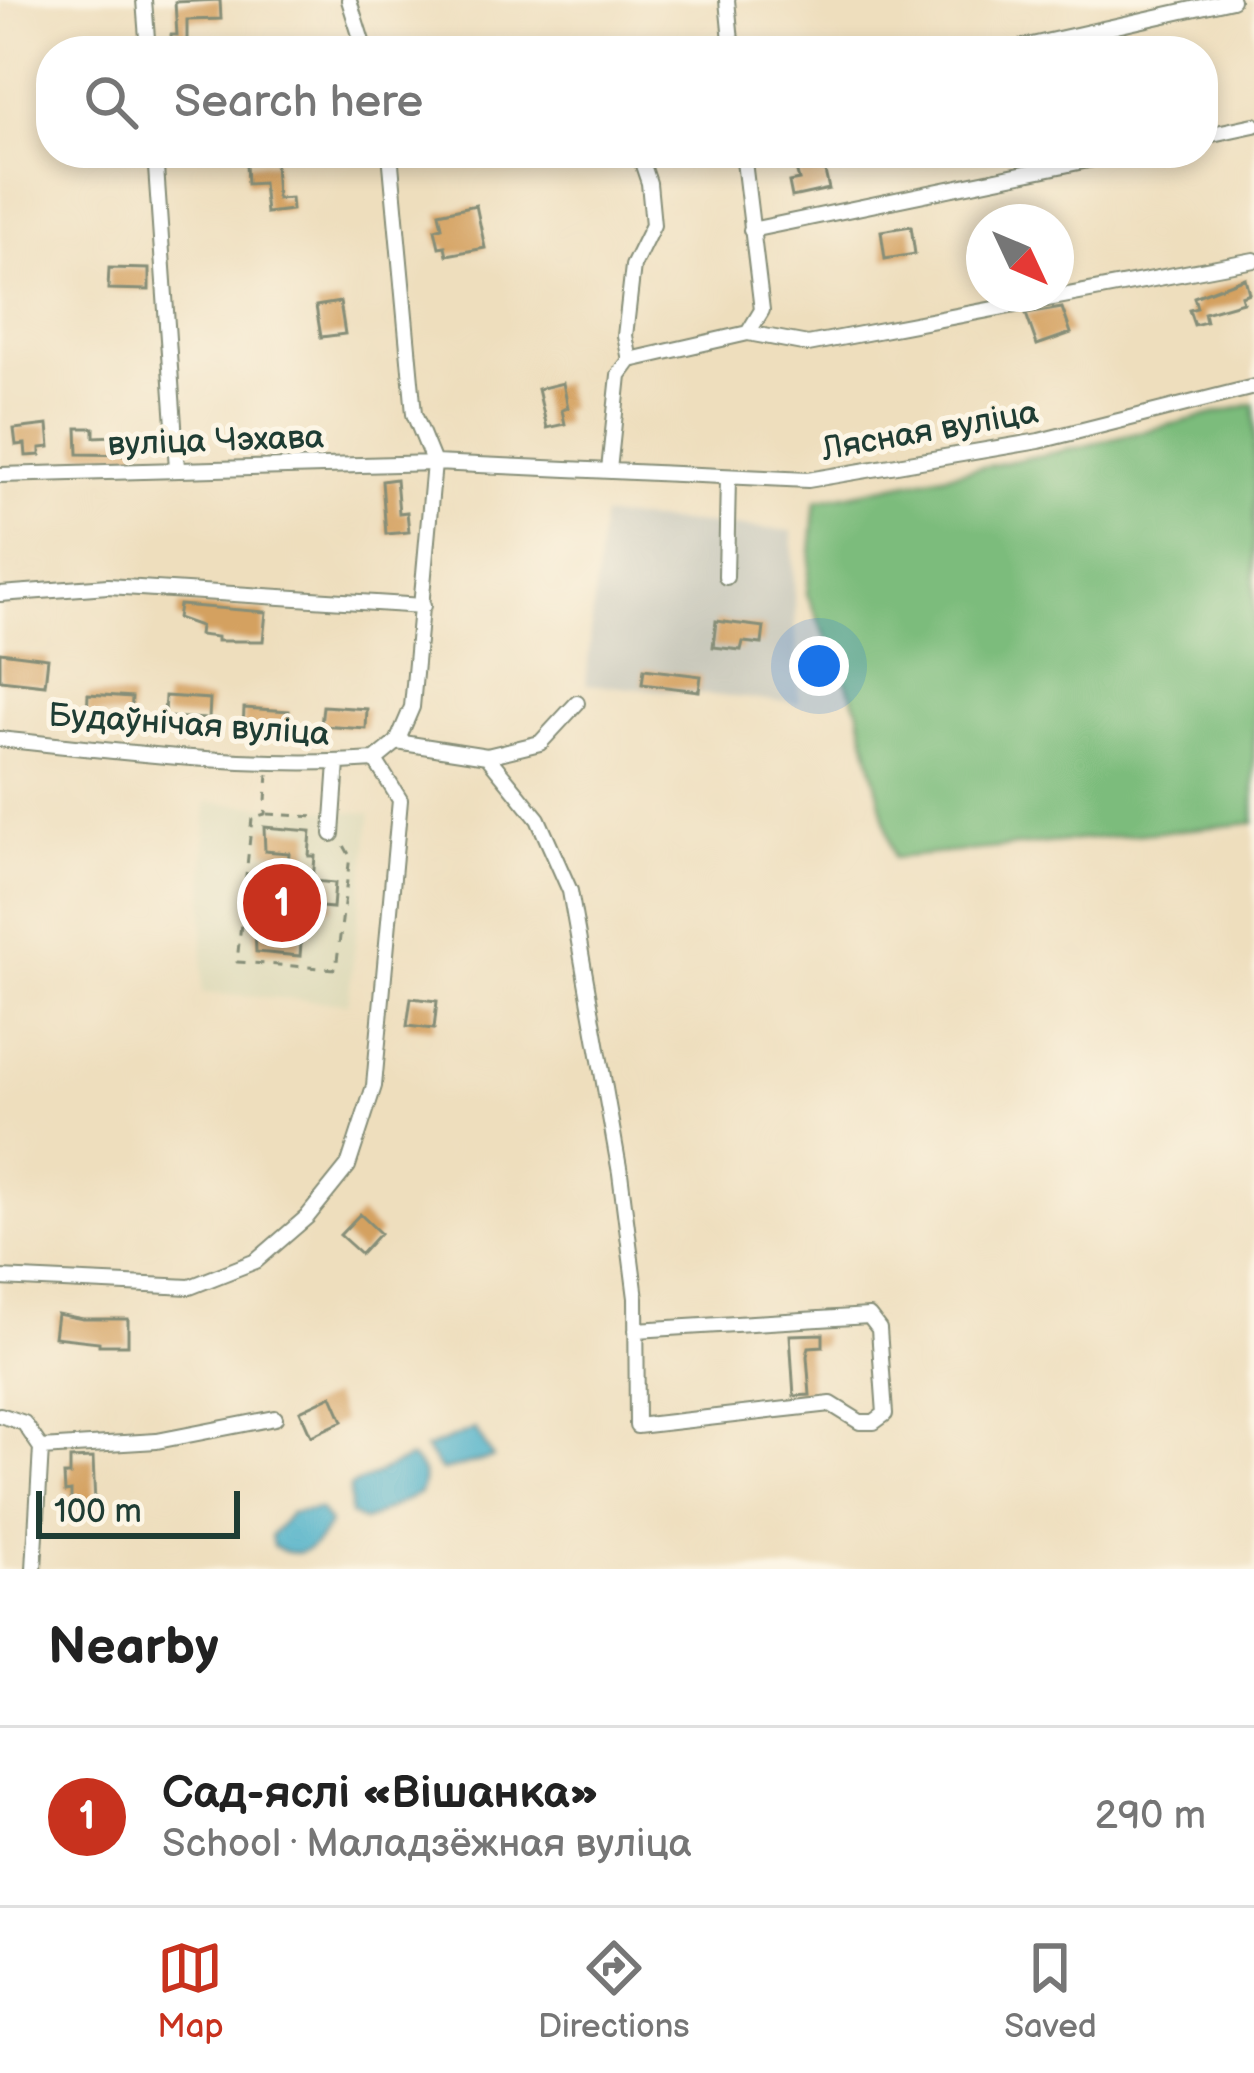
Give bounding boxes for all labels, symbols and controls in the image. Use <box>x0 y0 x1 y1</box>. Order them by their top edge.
search box <box>36 36 1218 168</box>
icon: search <box>78 69 144 135</box>
text: Search here <box>174 75 423 130</box>
north arrow <box>966 204 1074 312</box>
street label: Лясная вуліца <box>818 392 1041 470</box>
street label: вуліца Чэхава <box>107 417 325 465</box>
your location <box>789 636 849 696</box>
street label: Будаўнічая вуліца <box>47 695 331 755</box>
pin: 1 <box>243 858 321 948</box>
scale bar <box>36 1485 240 1538</box>
text: 100 m <box>54 1492 142 1532</box>
text: Nearby <box>48 1617 219 1678</box>
text: Сад-яслі «Вішанка» <box>162 1766 599 1821</box>
text: 1 <box>79 1793 95 1840</box>
text: 290 m <box>1095 1793 1206 1840</box>
text: School · Маладзёжная вуліца <box>162 1821 692 1868</box>
tab: Map <box>157 1935 224 2047</box>
tab: Directions <box>538 1935 690 2047</box>
tab: Saved <box>1004 1935 1097 2047</box>

